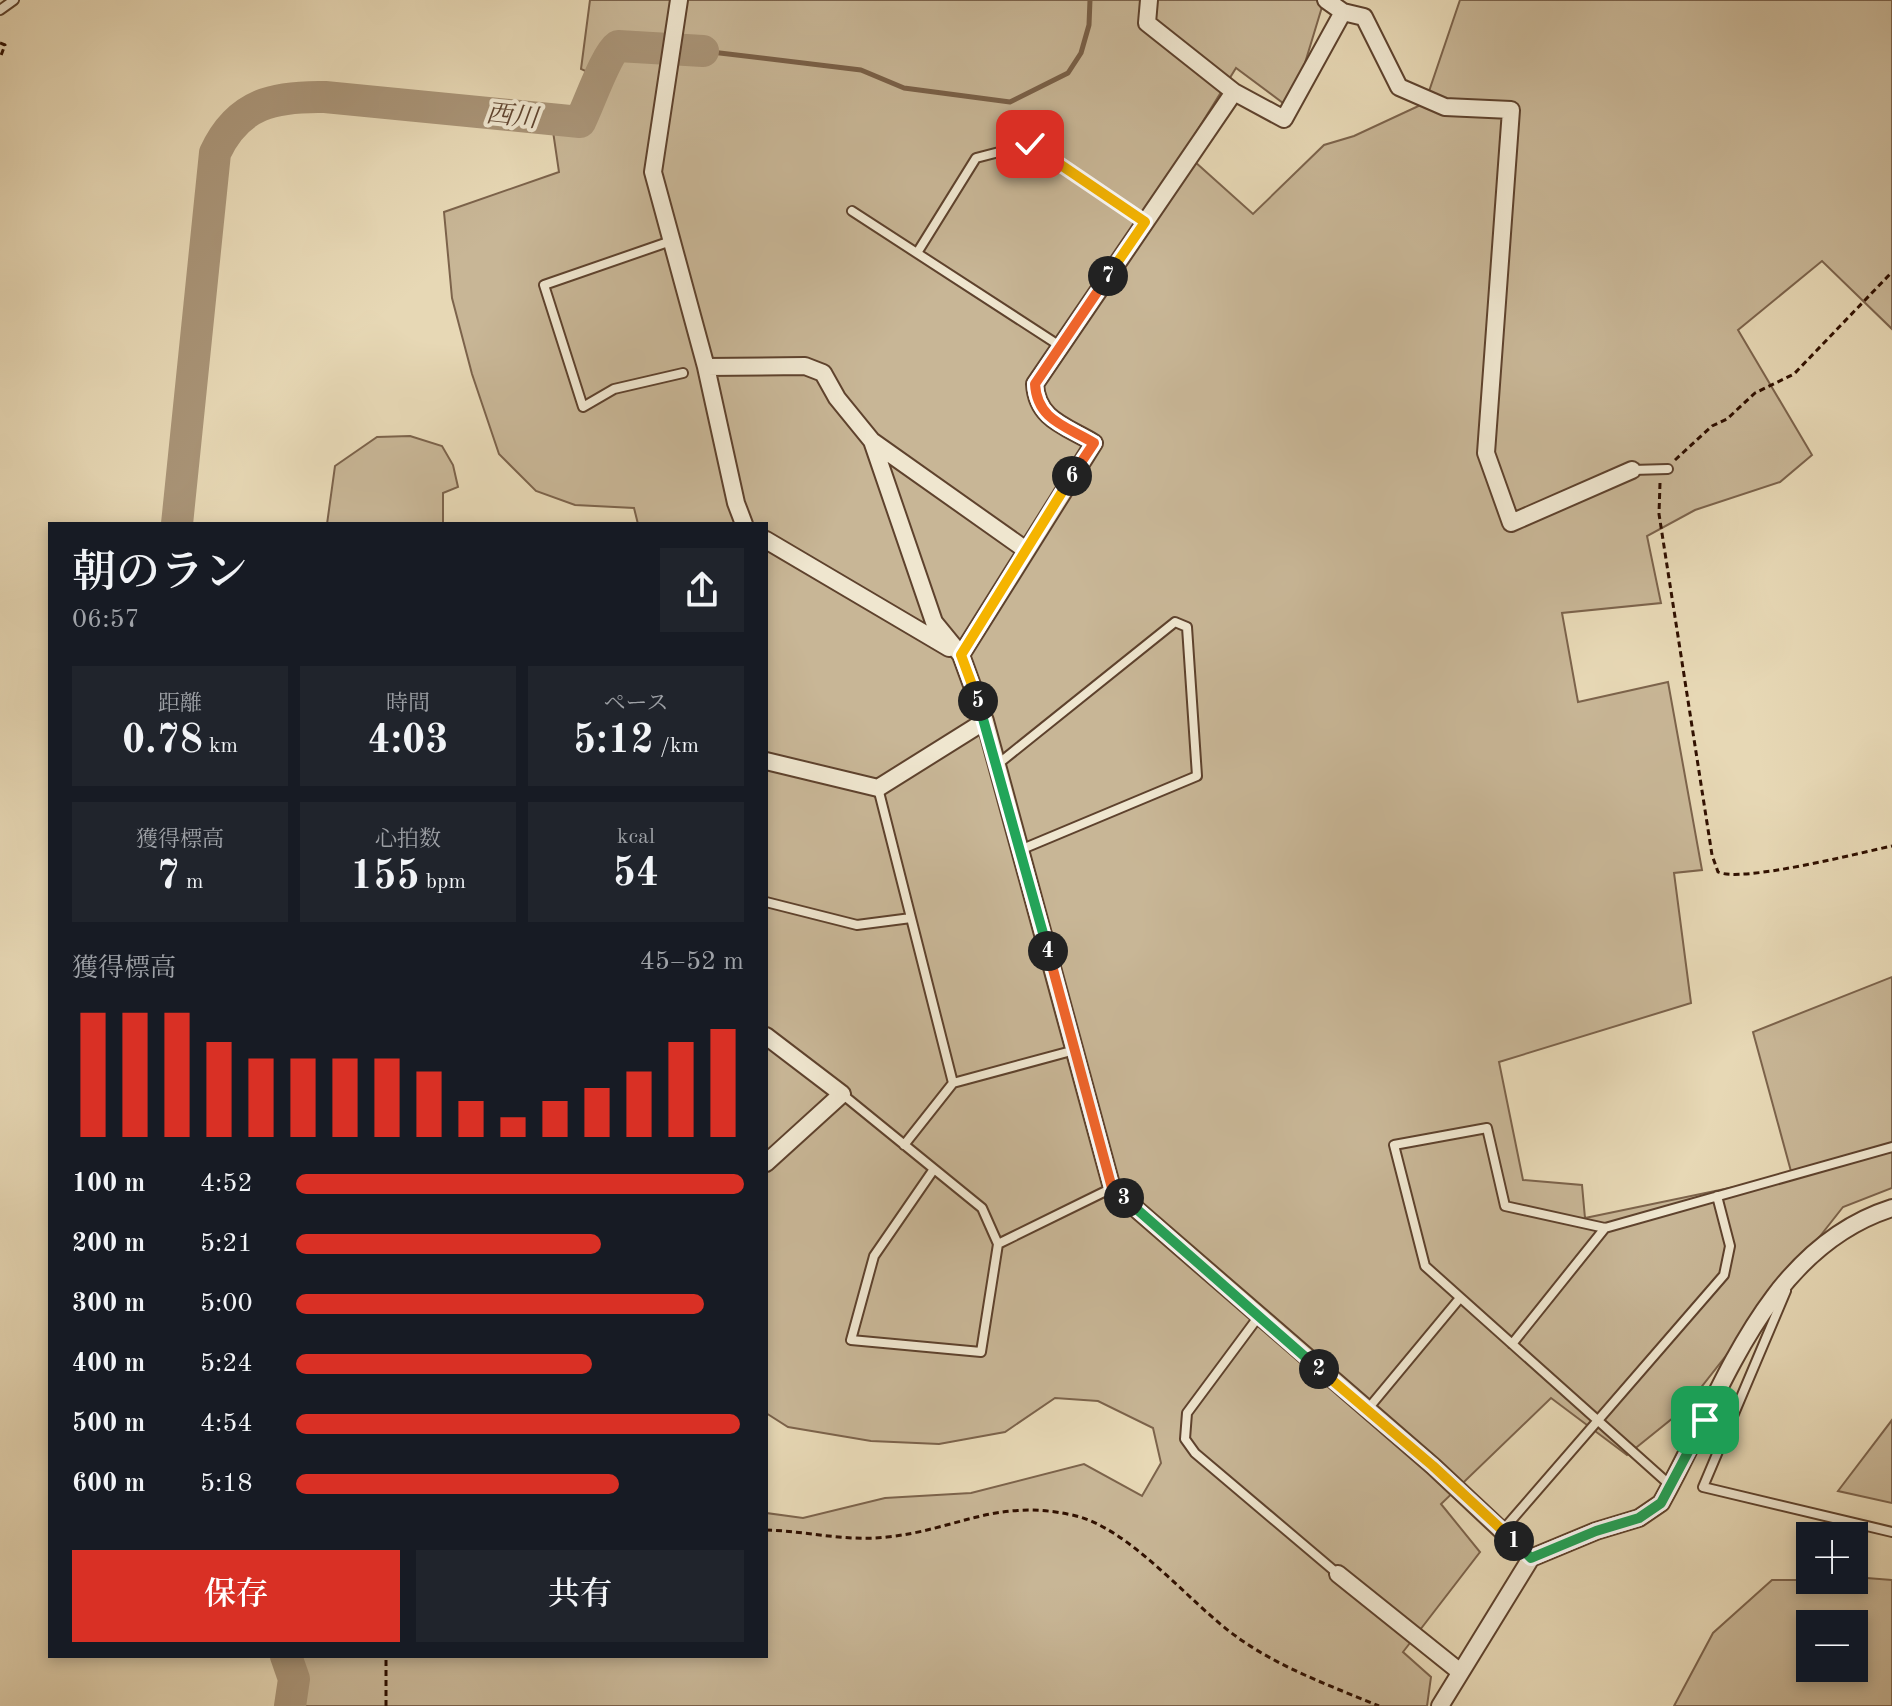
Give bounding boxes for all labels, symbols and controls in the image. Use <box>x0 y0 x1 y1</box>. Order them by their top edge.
water label: 西川 <box>485 99 542 133</box>
pin <box>996 110 1064 178</box>
icon: check <box>1008 122 1052 166</box>
pin: 7 <box>1088 256 1128 296</box>
text: 7 <box>1102 265 1114 287</box>
pin: 6 <box>1052 456 1092 496</box>
text: 6 <box>1066 465 1078 487</box>
button: share <box>660 548 744 632</box>
text: 朝のラン <box>72 552 248 596</box>
text: 06:57 <box>72 607 140 633</box>
pin: 5 <box>958 681 998 721</box>
text: 5 <box>972 690 984 712</box>
text: 距離 <box>158 693 202 715</box>
text: 時間 <box>386 693 430 715</box>
text: ペース <box>604 693 668 715</box>
text: 0.78 <box>122 722 203 762</box>
text: 4:03 <box>368 722 448 762</box>
text: 5:12 <box>573 722 654 762</box>
text: km <box>203 735 238 757</box>
text: /km <box>654 735 699 757</box>
text: kcal <box>617 826 655 848</box>
text: 獲得標高 <box>136 829 224 851</box>
text: 心拍数 <box>375 829 441 851</box>
text: 54 <box>613 855 659 895</box>
text: 7 <box>157 858 180 898</box>
text: 155 <box>350 858 420 898</box>
text: m <box>180 871 203 893</box>
text: bpm <box>420 871 466 893</box>
pin: 4 <box>1028 931 1068 971</box>
text: 4 <box>1042 940 1054 962</box>
text: 45–52 m <box>640 949 744 975</box>
text: 獲得標高 <box>72 956 176 982</box>
text: 100 m <box>72 1171 145 1197</box>
text: 4:52 <box>200 1171 253 1197</box>
pin: 3 <box>1104 1178 1144 1218</box>
text: 3 <box>1118 1187 1130 1209</box>
text: 200 m <box>72 1231 145 1257</box>
text: 5:21 <box>200 1231 253 1257</box>
text: 300 m <box>72 1291 145 1317</box>
text: 5:00 <box>200 1291 253 1317</box>
pin: 2 <box>1299 1349 1339 1389</box>
text: 400 m <box>72 1351 145 1377</box>
text: 5:24 <box>200 1351 253 1377</box>
text: 2 <box>1313 1358 1325 1380</box>
pin <box>1671 1386 1739 1454</box>
icon: arrive <box>1683 1398 1727 1442</box>
text: 500 m <box>72 1411 145 1437</box>
text: 4:54 <box>200 1411 253 1437</box>
text: 600 m <box>72 1471 145 1497</box>
text: 5:18 <box>200 1471 253 1497</box>
pin: 1 <box>1494 1521 1534 1561</box>
map controls <box>1796 1522 1868 1682</box>
button: + <box>1796 1522 1868 1594</box>
text: 1 <box>1508 1530 1520 1552</box>
button: 保存 <box>72 1550 400 1642</box>
button: 共有 <box>416 1550 744 1642</box>
button: − <box>1796 1610 1868 1682</box>

